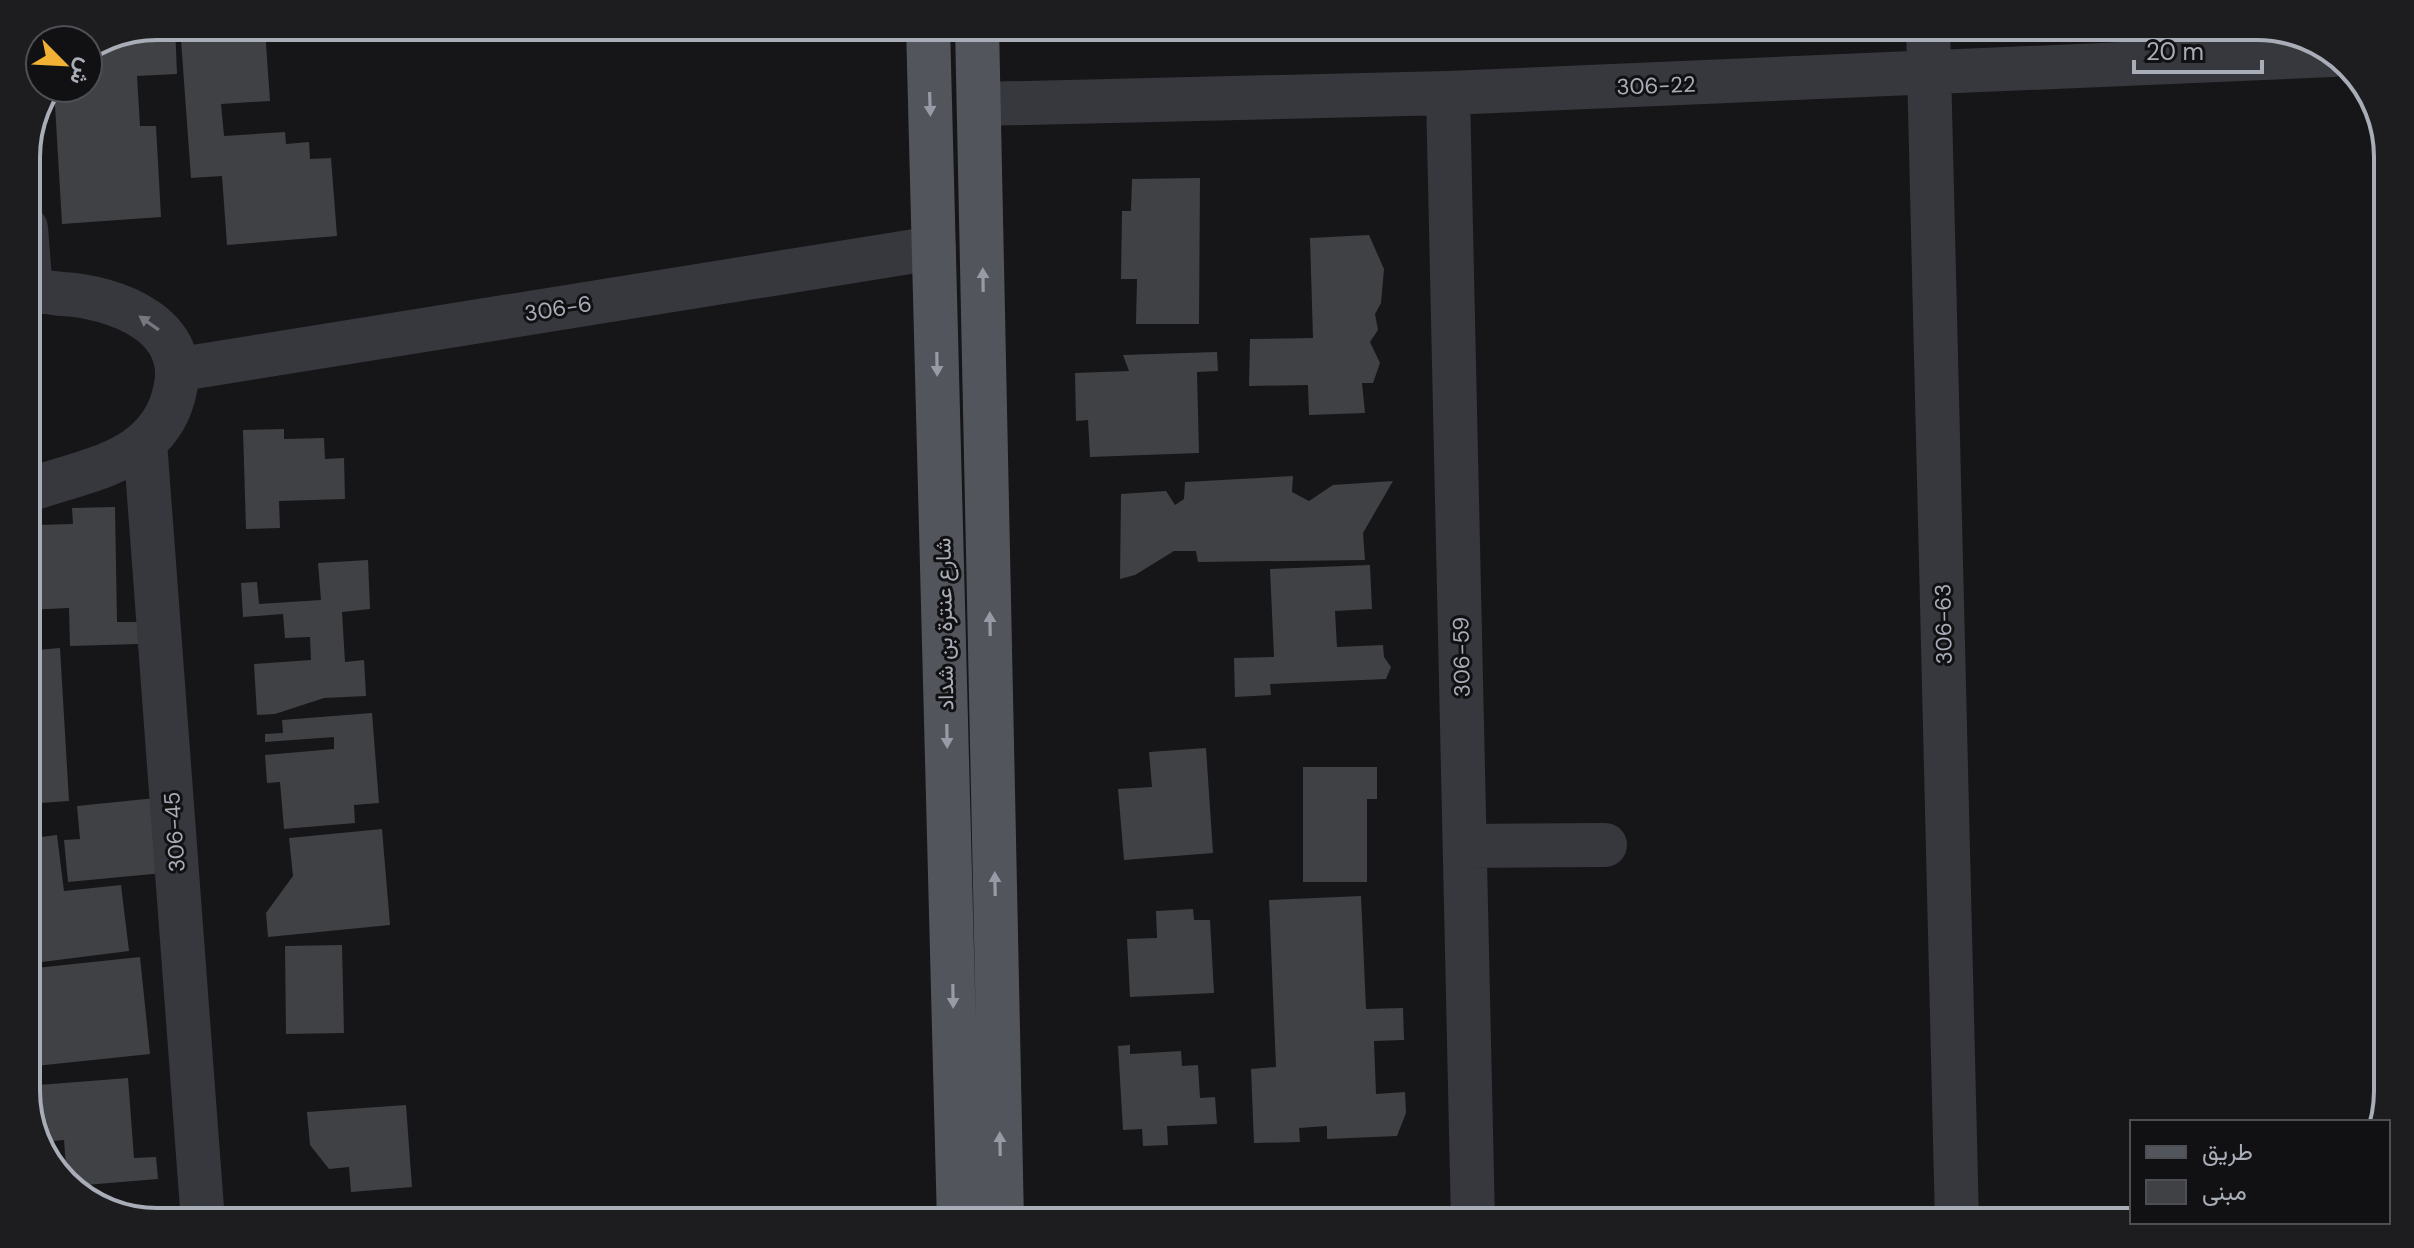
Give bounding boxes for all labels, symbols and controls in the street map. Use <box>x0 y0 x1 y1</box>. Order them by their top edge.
north arrow <box>24 24 104 104</box>
scale bar <box>2134 24 2262 74</box>
text: 20 m <box>2146 36 2204 67</box>
text: ش <box>63 54 100 90</box>
street label: 306-22 <box>1616 70 1696 101</box>
one-way arrow <box>924 92 937 117</box>
one-way arrow <box>976 267 989 292</box>
street label: 306-6 <box>522 289 594 328</box>
one-way arrow <box>139 316 160 331</box>
one-way arrow <box>931 352 944 377</box>
street label: شارع عنترة بن شداد <box>928 537 961 711</box>
street label: 306-63 <box>1928 583 1959 665</box>
one-way arrow <box>983 611 996 636</box>
street label: 306-59 <box>1446 617 1477 697</box>
one-way arrow <box>940 724 953 749</box>
street label: 306-45 <box>157 791 192 873</box>
one-way arrow <box>989 871 1001 896</box>
one-way arrow <box>947 984 959 1009</box>
legend <box>2130 1120 2390 1224</box>
one-way arrow <box>994 1131 1007 1156</box>
text: طريق <box>2202 1136 2253 1167</box>
text: مبنى <box>2202 1176 2247 1207</box>

